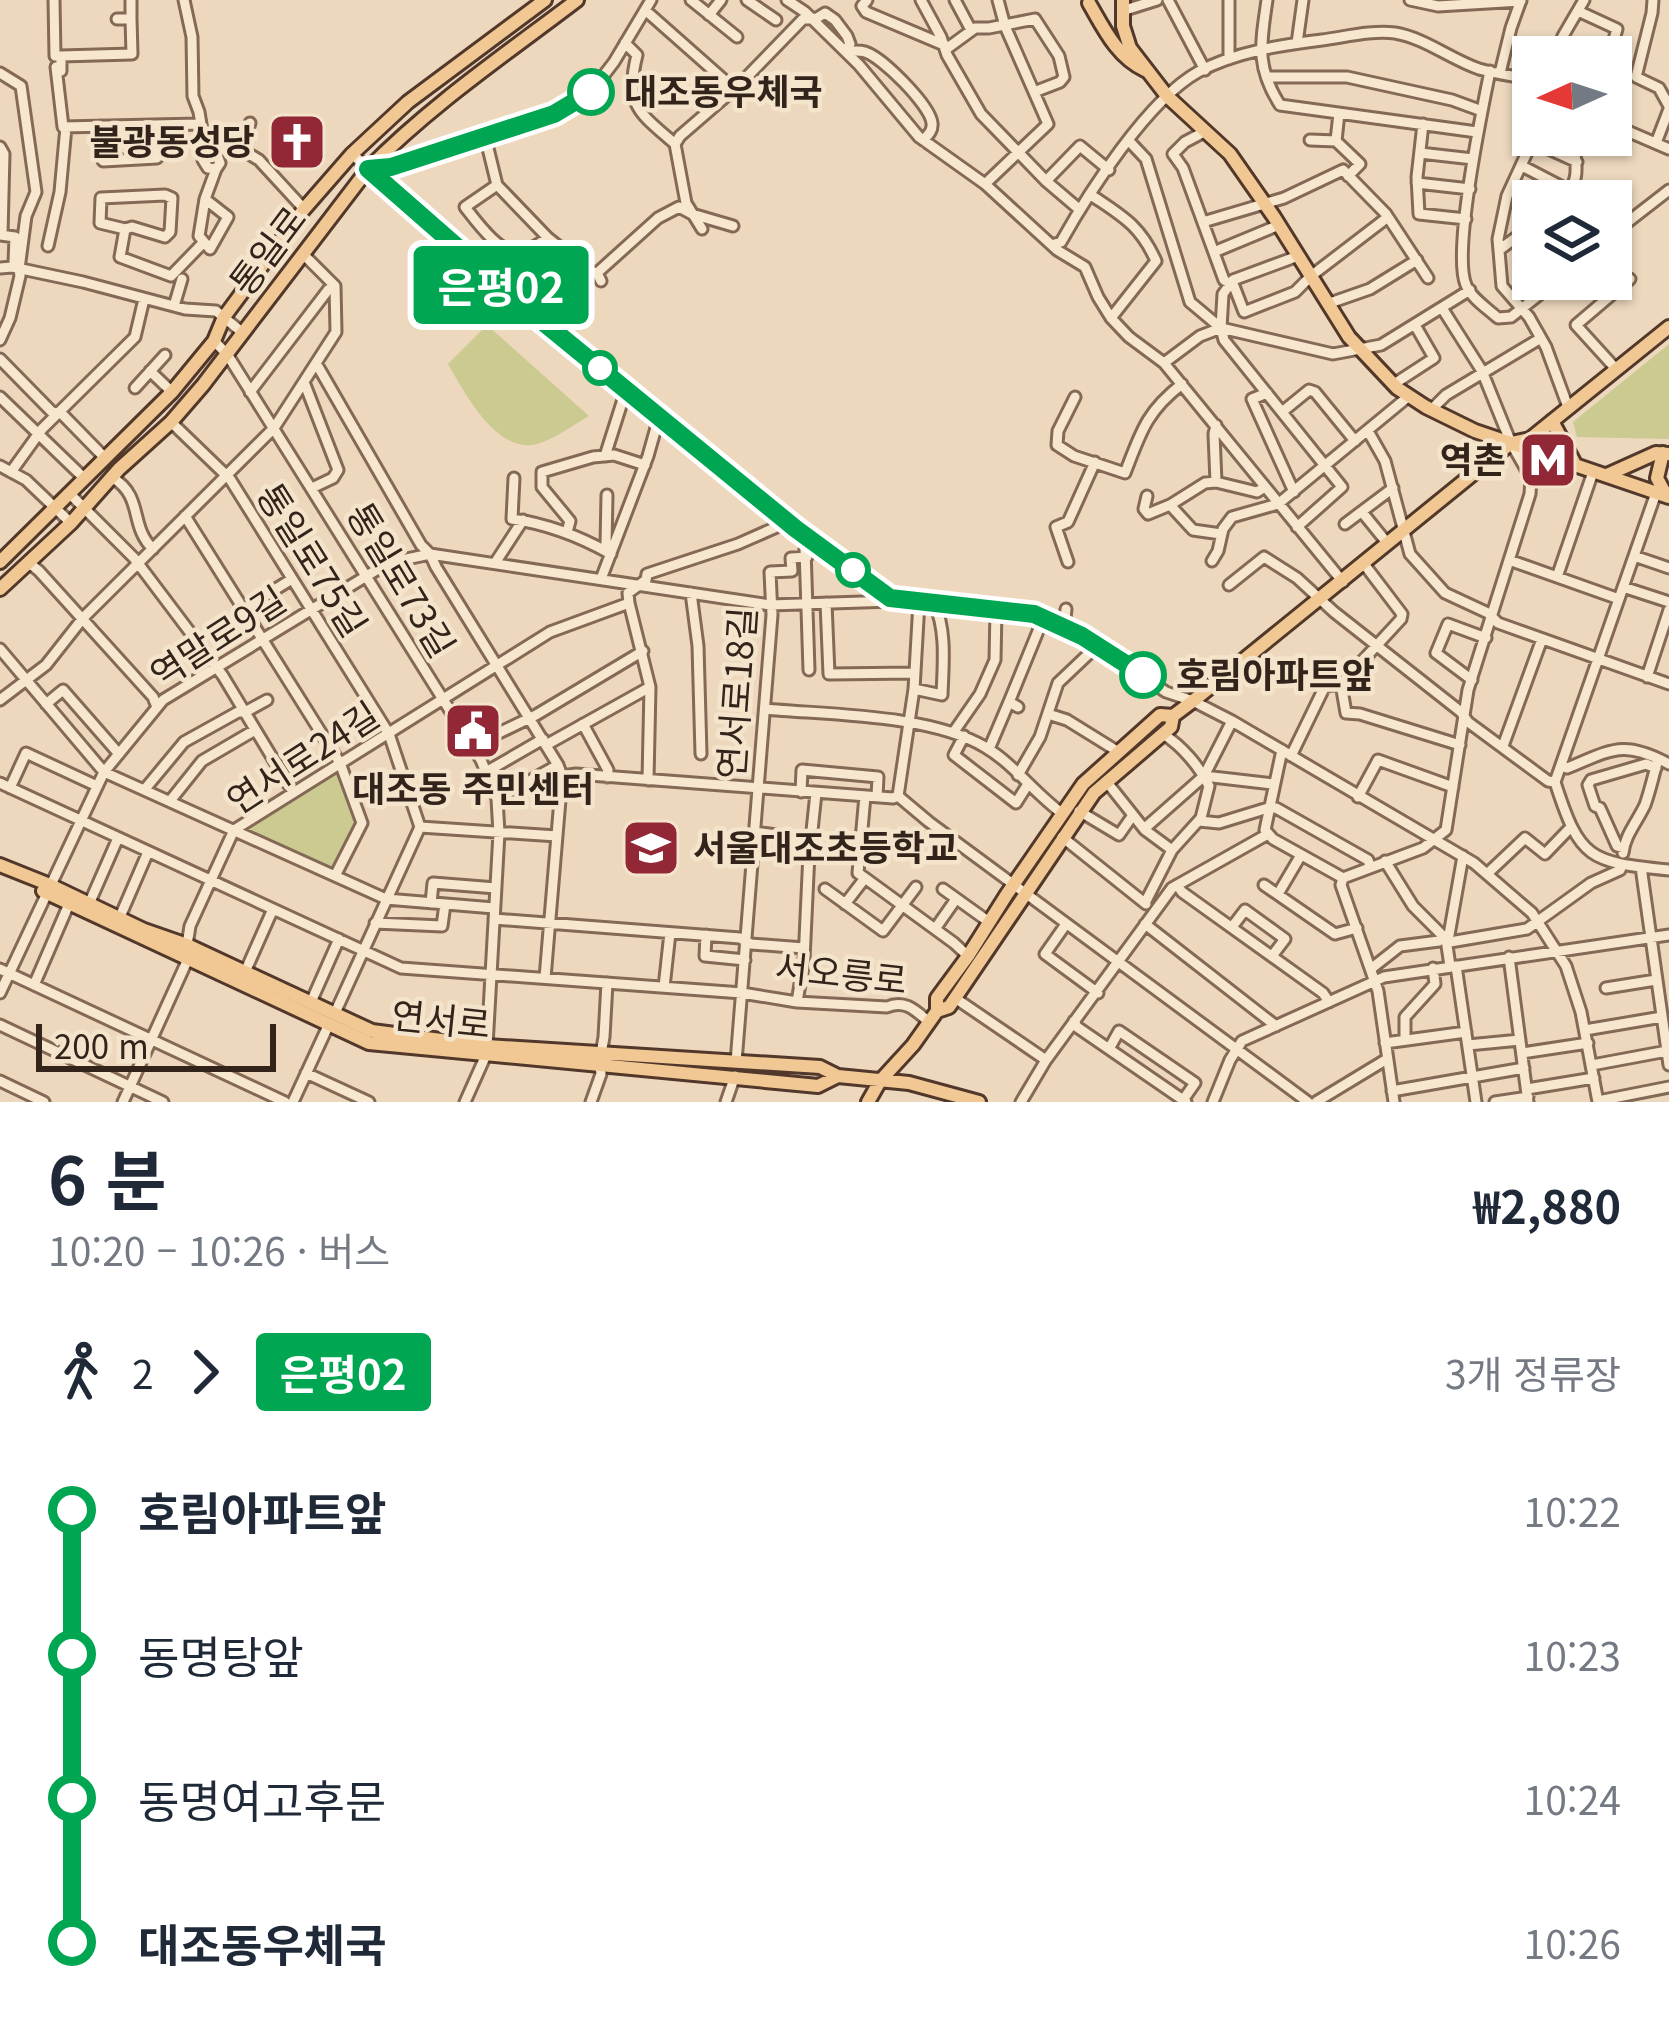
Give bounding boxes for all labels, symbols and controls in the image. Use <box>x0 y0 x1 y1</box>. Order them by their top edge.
north arrow <box>1512 36 1632 156</box>
map controls <box>1512 36 1632 300</box>
place label: 대조동우체국 <box>624 63 823 115</box>
marker: 대조동우체국 <box>569 70 613 114</box>
church icon: 불광동성당 <box>266 111 328 173</box>
place label: 불광동성당 <box>89 113 255 165</box>
button: layers <box>1512 180 1632 300</box>
street label: 통일로 <box>215 194 316 305</box>
line badge: 은평02 <box>417 246 585 324</box>
text: 은평02 <box>438 254 564 315</box>
unlabelled marker <box>584 352 616 384</box>
metro station icon: 역촌 <box>1517 429 1579 491</box>
place label: 역촌 <box>1440 431 1506 483</box>
street label: 통일로75길 <box>247 472 382 645</box>
street label: 통일로73길 <box>337 491 470 666</box>
unlabelled marker <box>837 554 869 586</box>
street label: 역말로9길 <box>138 571 294 698</box>
street label: 연서로18길 <box>702 605 766 781</box>
place label: 호림아파트앞 <box>1176 646 1375 698</box>
marker: 호림아파트앞 <box>1121 653 1165 697</box>
street label: 연서로24길 <box>215 687 388 824</box>
public building icon: 대조동 주민센터 <box>442 700 504 762</box>
place label: 대조동 주민센터 <box>352 760 594 812</box>
school or university icon: 서울대조초등학교 <box>620 817 682 879</box>
place label: 서울대조초등학교 <box>693 819 958 871</box>
street label: 서오릉로 <box>773 938 910 1004</box>
street label: 연서로 <box>389 986 493 1048</box>
scale bar <box>36 1018 276 1071</box>
text: 200 m <box>54 1021 149 1069</box>
text: 6 분 <box>48 1128 166 1224</box>
text: ₩2,880 <box>1474 1172 1621 1237</box>
text: 10:20 – 10:26 · 버스 <box>48 1221 390 1277</box>
icon: walk <box>48 1339 114 1405</box>
icon: forward <box>172 1339 238 1405</box>
text: 은평02 <box>280 1341 407 1402</box>
text: 2 <box>132 1344 154 1400</box>
text: 3개 정류장 <box>1445 1344 1621 1400</box>
text: 호림아파트앞 <box>138 1478 386 1543</box>
text: 10:22 <box>1524 1482 1621 1538</box>
text: 동명탕앞 <box>138 1622 304 1687</box>
text: 10:23 <box>1524 1626 1621 1682</box>
text: 동명여고후문 <box>138 1766 386 1831</box>
text: 10:24 <box>1524 1770 1621 1826</box>
text: 대조동우체국 <box>138 1910 386 1975</box>
text: 10:26 <box>1524 1914 1621 1970</box>

